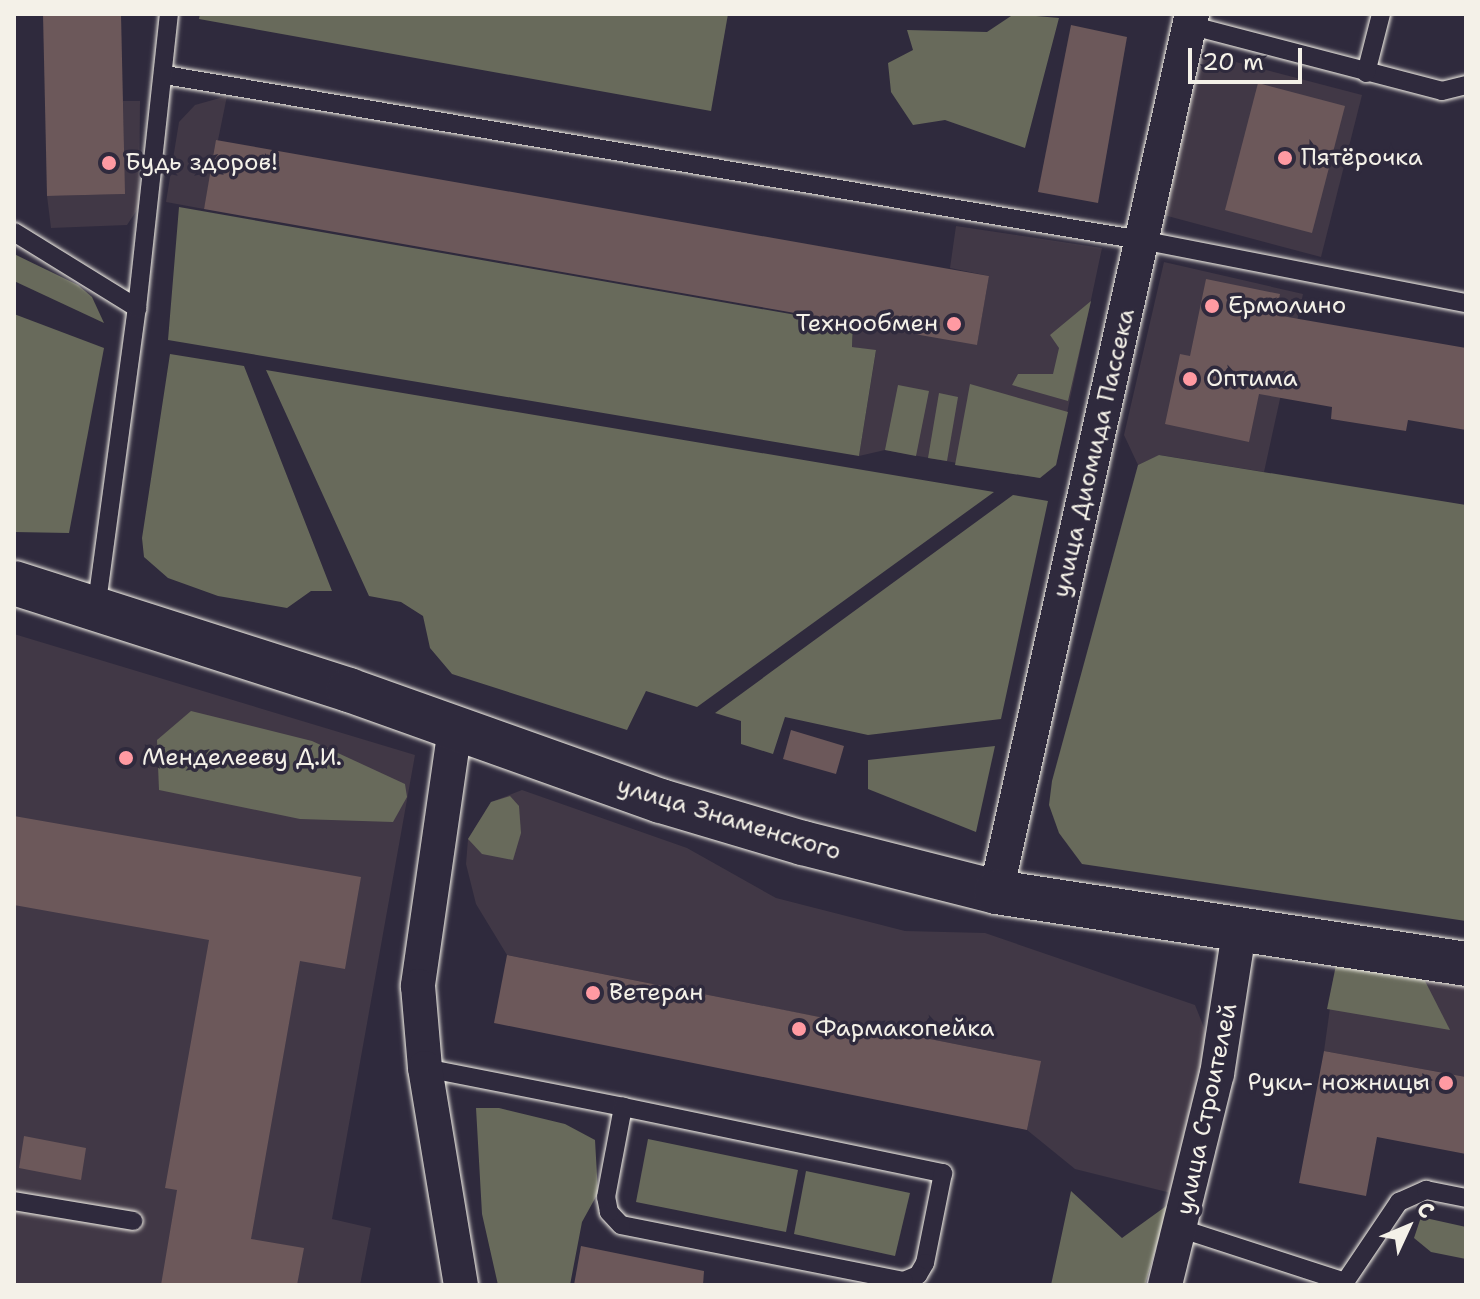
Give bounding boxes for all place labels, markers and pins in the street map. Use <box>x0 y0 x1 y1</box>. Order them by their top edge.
place label: Пятёрочка <box>1301 144 1423 172</box>
place label: Будь здоров! <box>125 149 278 177</box>
marker: Пятёрочка <box>1276 149 1294 167</box>
marker: Будь здоров! <box>100 154 118 172</box>
place label: Ермолино <box>1228 292 1346 320</box>
marker: Ермолино <box>1203 297 1221 315</box>
place label: Технообмен <box>796 310 938 338</box>
marker: Технообмен <box>945 315 963 333</box>
place label: Оптима <box>1206 365 1298 393</box>
marker: Оптима <box>1181 370 1199 388</box>
place label: Менделееву Д.И. <box>142 744 342 772</box>
marker: Менделееву Д.И. <box>117 749 135 767</box>
place label: Ветеран <box>609 979 703 1007</box>
marker: Ветеран <box>584 984 602 1002</box>
place label: Фармакопейка <box>815 1015 995 1043</box>
marker: Фармакопейка <box>790 1020 808 1038</box>
place label: Руки- ножницы <box>1248 1069 1430 1097</box>
marker: Руки- ножницы <box>1437 1074 1455 1092</box>

